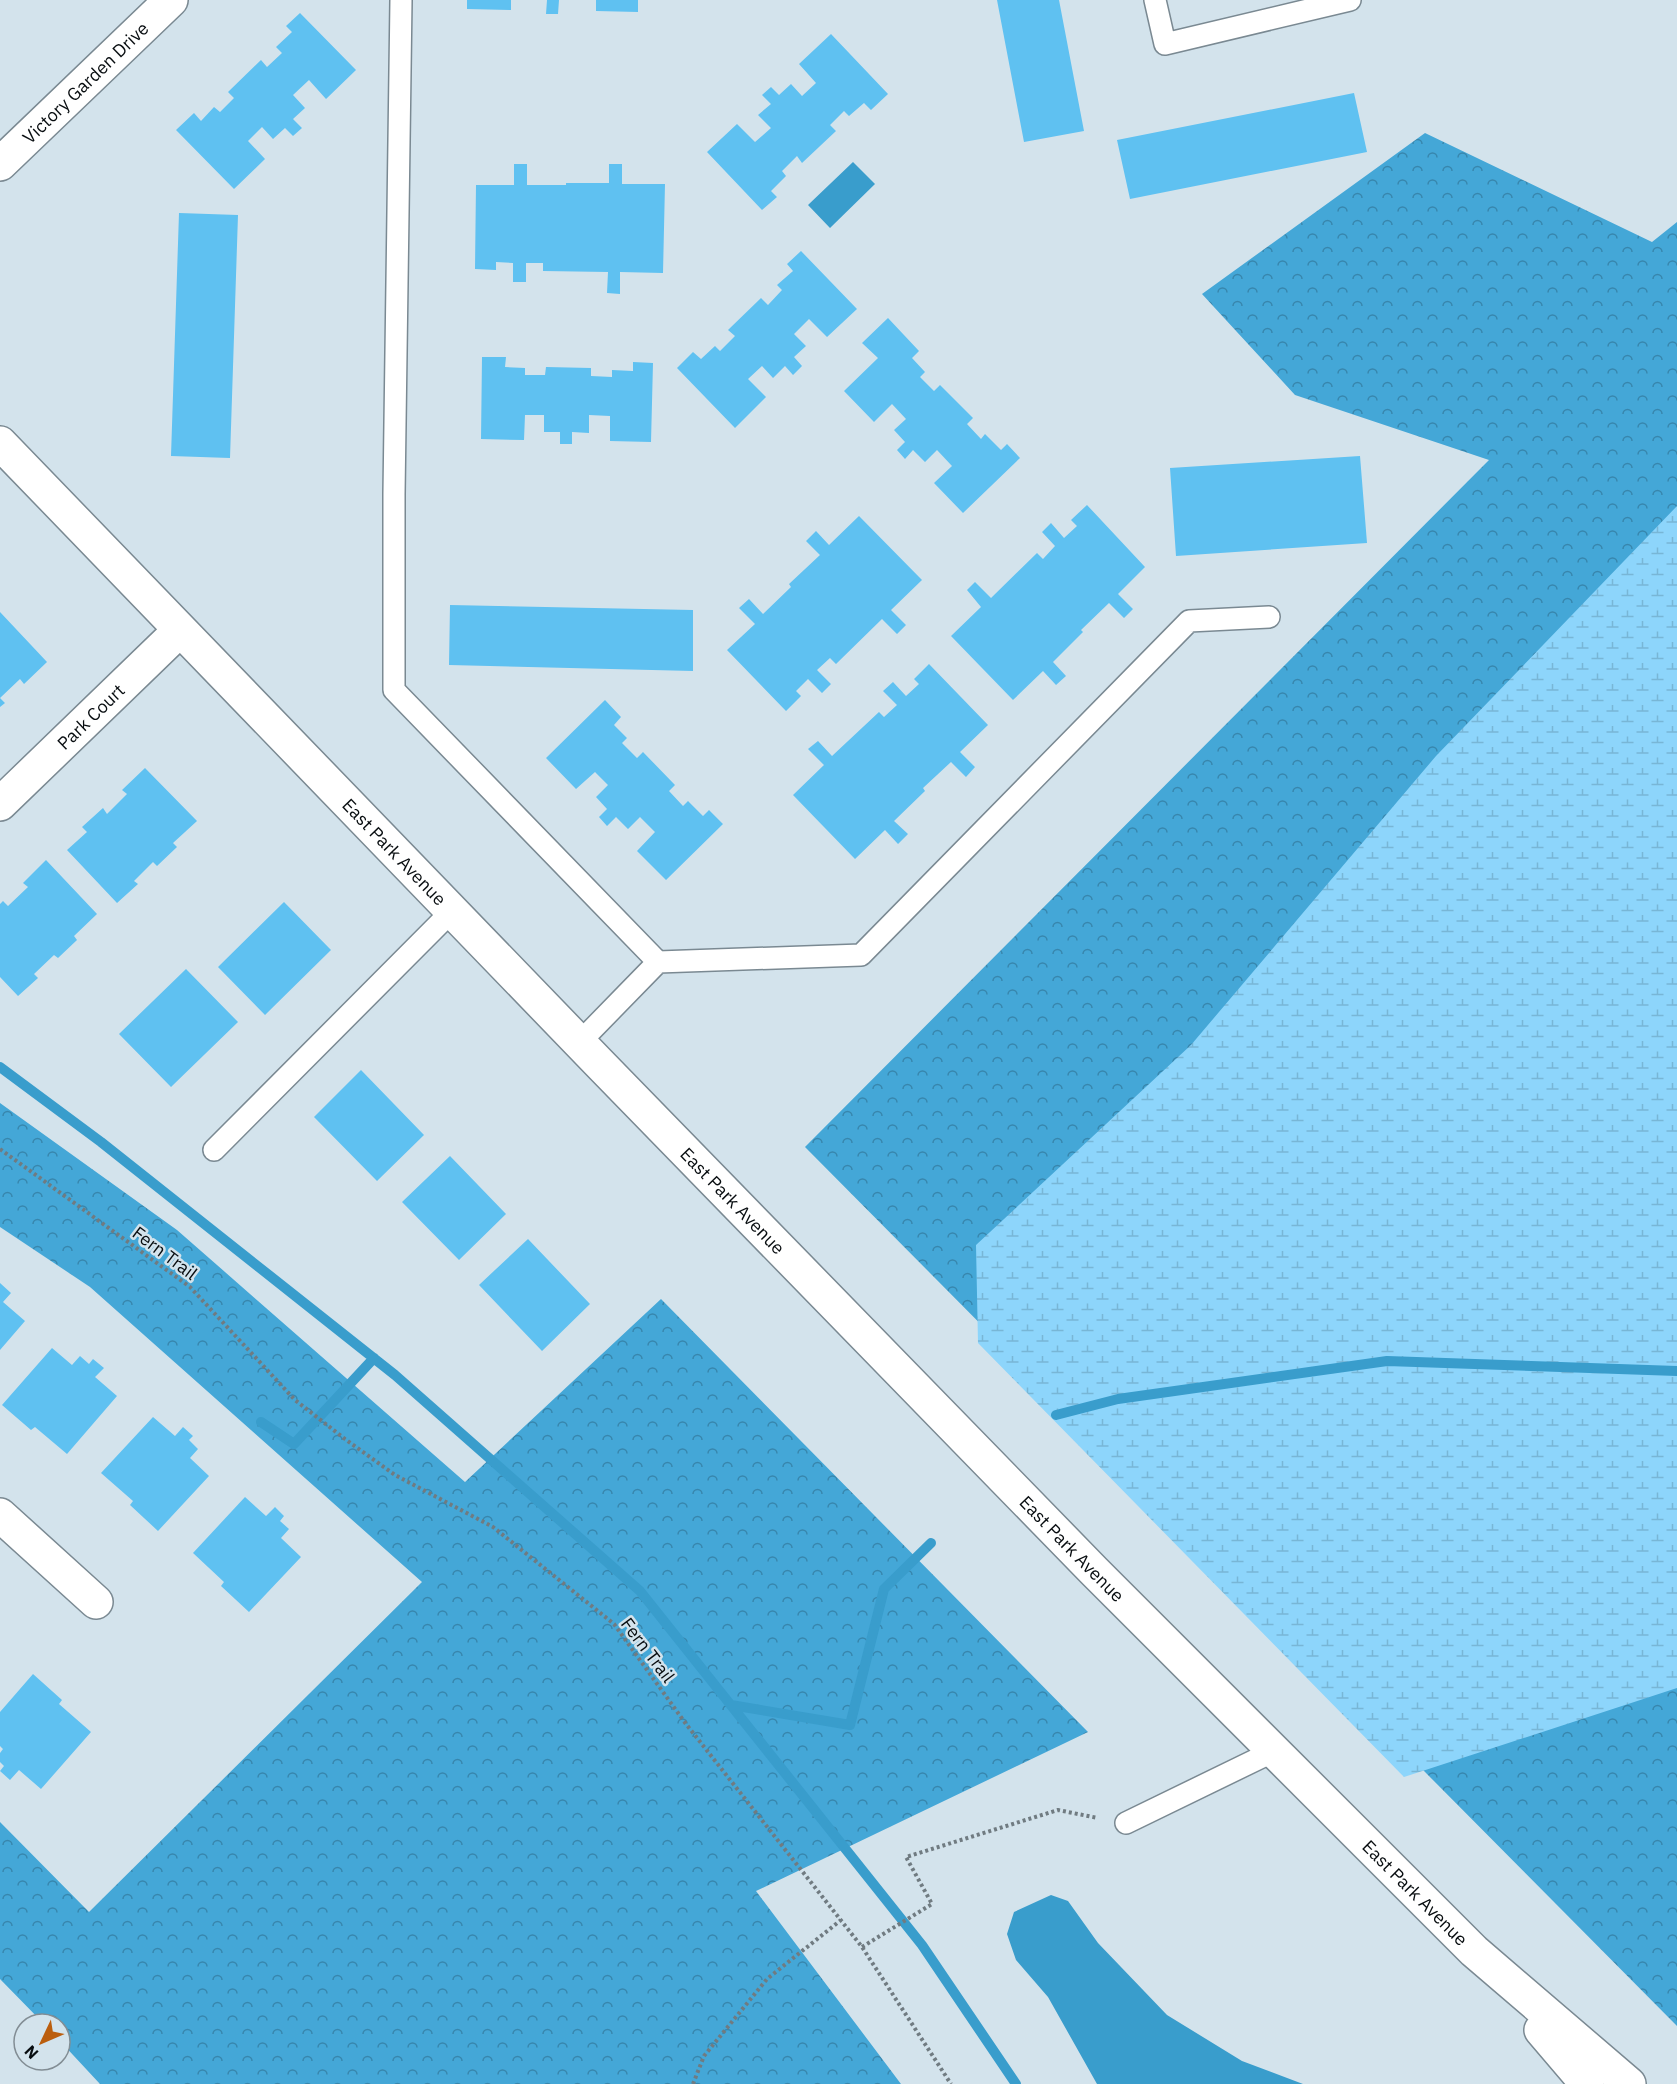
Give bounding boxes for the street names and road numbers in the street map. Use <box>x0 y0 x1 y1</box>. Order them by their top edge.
street label: Victory Garden Drive <box>17 16 153 148</box>
street label: Park Court <box>52 679 129 754</box>
street label: East Park Avenue <box>338 793 452 910</box>
street label: East Park Avenue <box>676 1142 790 1259</box>
street label: Fern Trail <box>128 1221 202 1285</box>
street label: East Park Avenue <box>1015 1490 1130 1607</box>
street label: Fern Trail <box>616 1613 680 1687</box>
street label: East Park Avenue <box>1358 1835 1473 1950</box>

